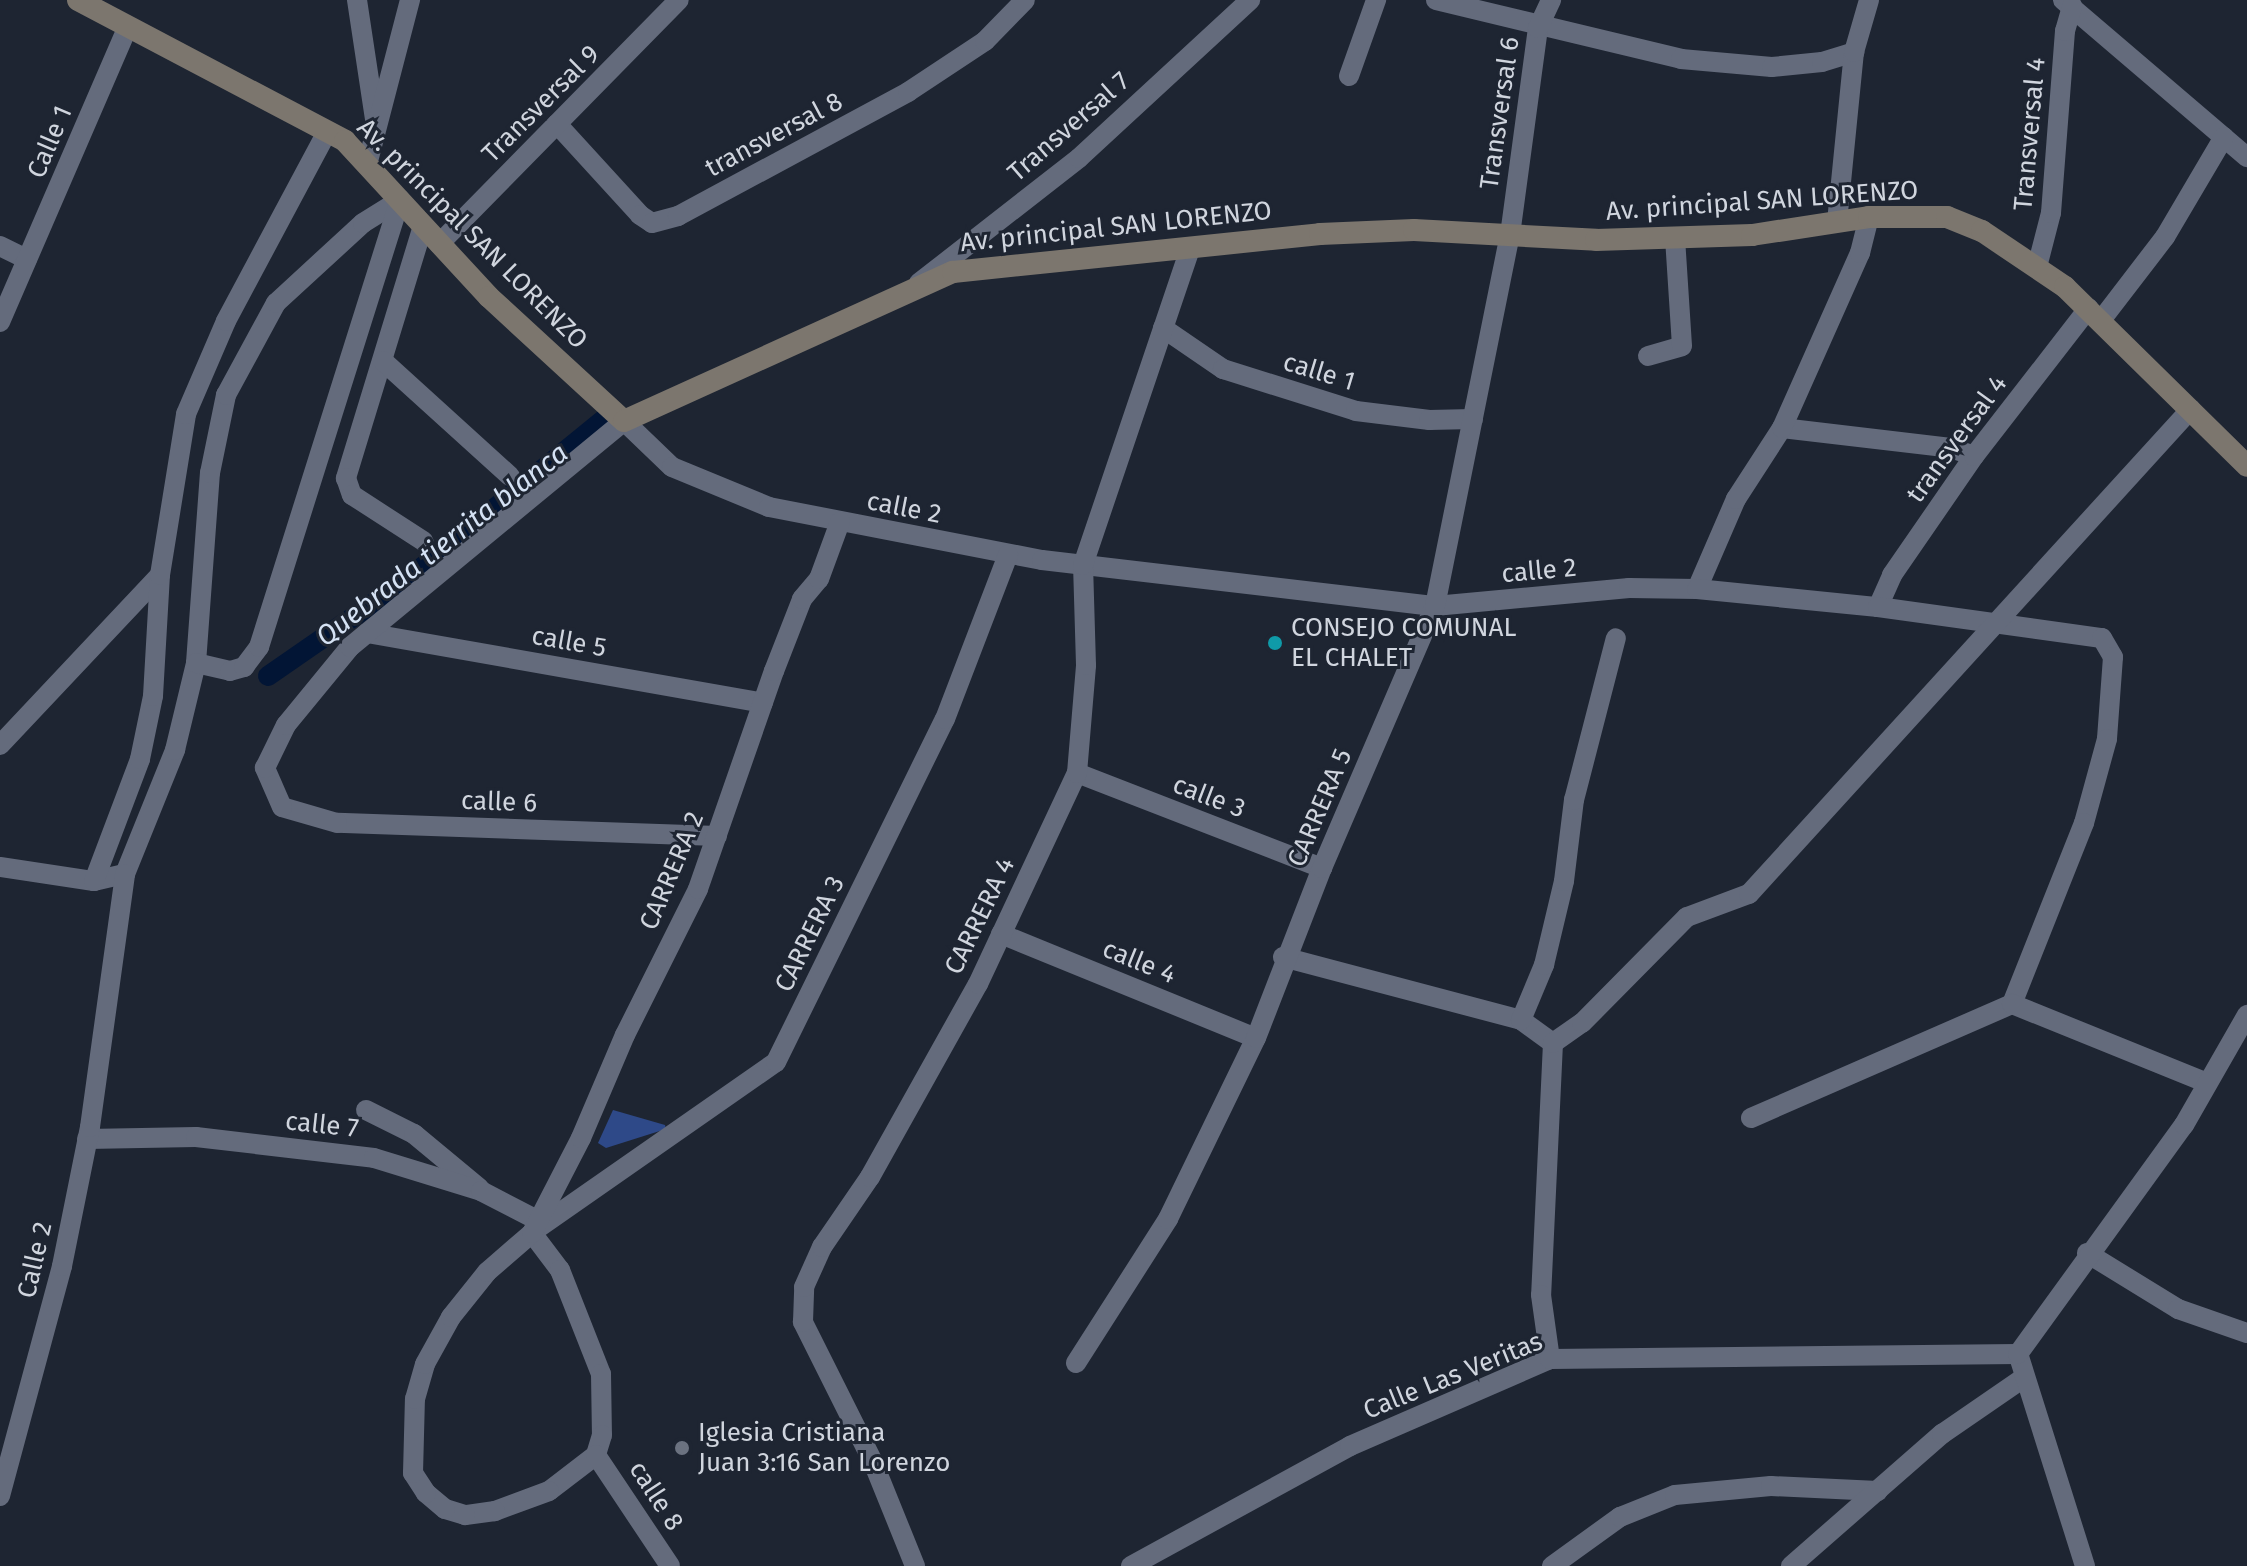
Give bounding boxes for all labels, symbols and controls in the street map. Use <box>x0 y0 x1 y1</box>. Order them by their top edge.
street label: Transversal 6 <box>1474 35 1526 191</box>
street label: Transversal 9 <box>476 39 606 169</box>
street label: Transversal 4 <box>2008 56 2052 212</box>
street label: Transversal 7 <box>1002 66 1136 188</box>
street label: transversal 8 <box>700 86 848 184</box>
street label: Calle 1 <box>21 101 79 183</box>
street label: Av. principal SAN LORENZO <box>350 112 594 356</box>
street label: Av. principal SAN LORENZO <box>1605 175 1919 227</box>
street label: Av. principal SAN LORENZO <box>959 195 1273 259</box>
street label: calle 1 <box>1279 346 1359 398</box>
street label: transversal 4 <box>1900 369 2014 509</box>
water label: Quebrada tierrita blanca <box>309 436 575 654</box>
street label: calle 2 <box>864 486 944 530</box>
street label: calle 2 <box>1500 552 1578 590</box>
place label: CONSEJO COMUNAL EL CHALET <box>1291 612 1516 674</box>
street label: calle 5 <box>529 620 609 664</box>
marker: CONSEJO COMUNAL EL CHALET <box>1266 634 1284 652</box>
street label: CARRERA 5 <box>1281 744 1359 872</box>
street label: calle 3 <box>1168 769 1250 825</box>
street label: calle 6 <box>460 785 538 819</box>
street label: CARRERA 2 <box>633 807 711 935</box>
street label: CARRERA 4 <box>938 852 1022 980</box>
street label: CARRERA 3 <box>769 871 851 997</box>
street label: calle 4 <box>1098 933 1180 991</box>
street label: calle 7 <box>284 1106 360 1144</box>
street label: Calle 2 <box>11 1219 59 1301</box>
street label: Calle Las Veritas <box>1359 1326 1547 1426</box>
place label: Iglesia Cristiana Juan 3:16 San Lorenzo <box>698 1417 950 1478</box>
marker: Iglesia Cristiana Juan 3:16 San Lorenzo <box>673 1439 691 1457</box>
street label: calle 8 <box>622 1455 690 1537</box>

